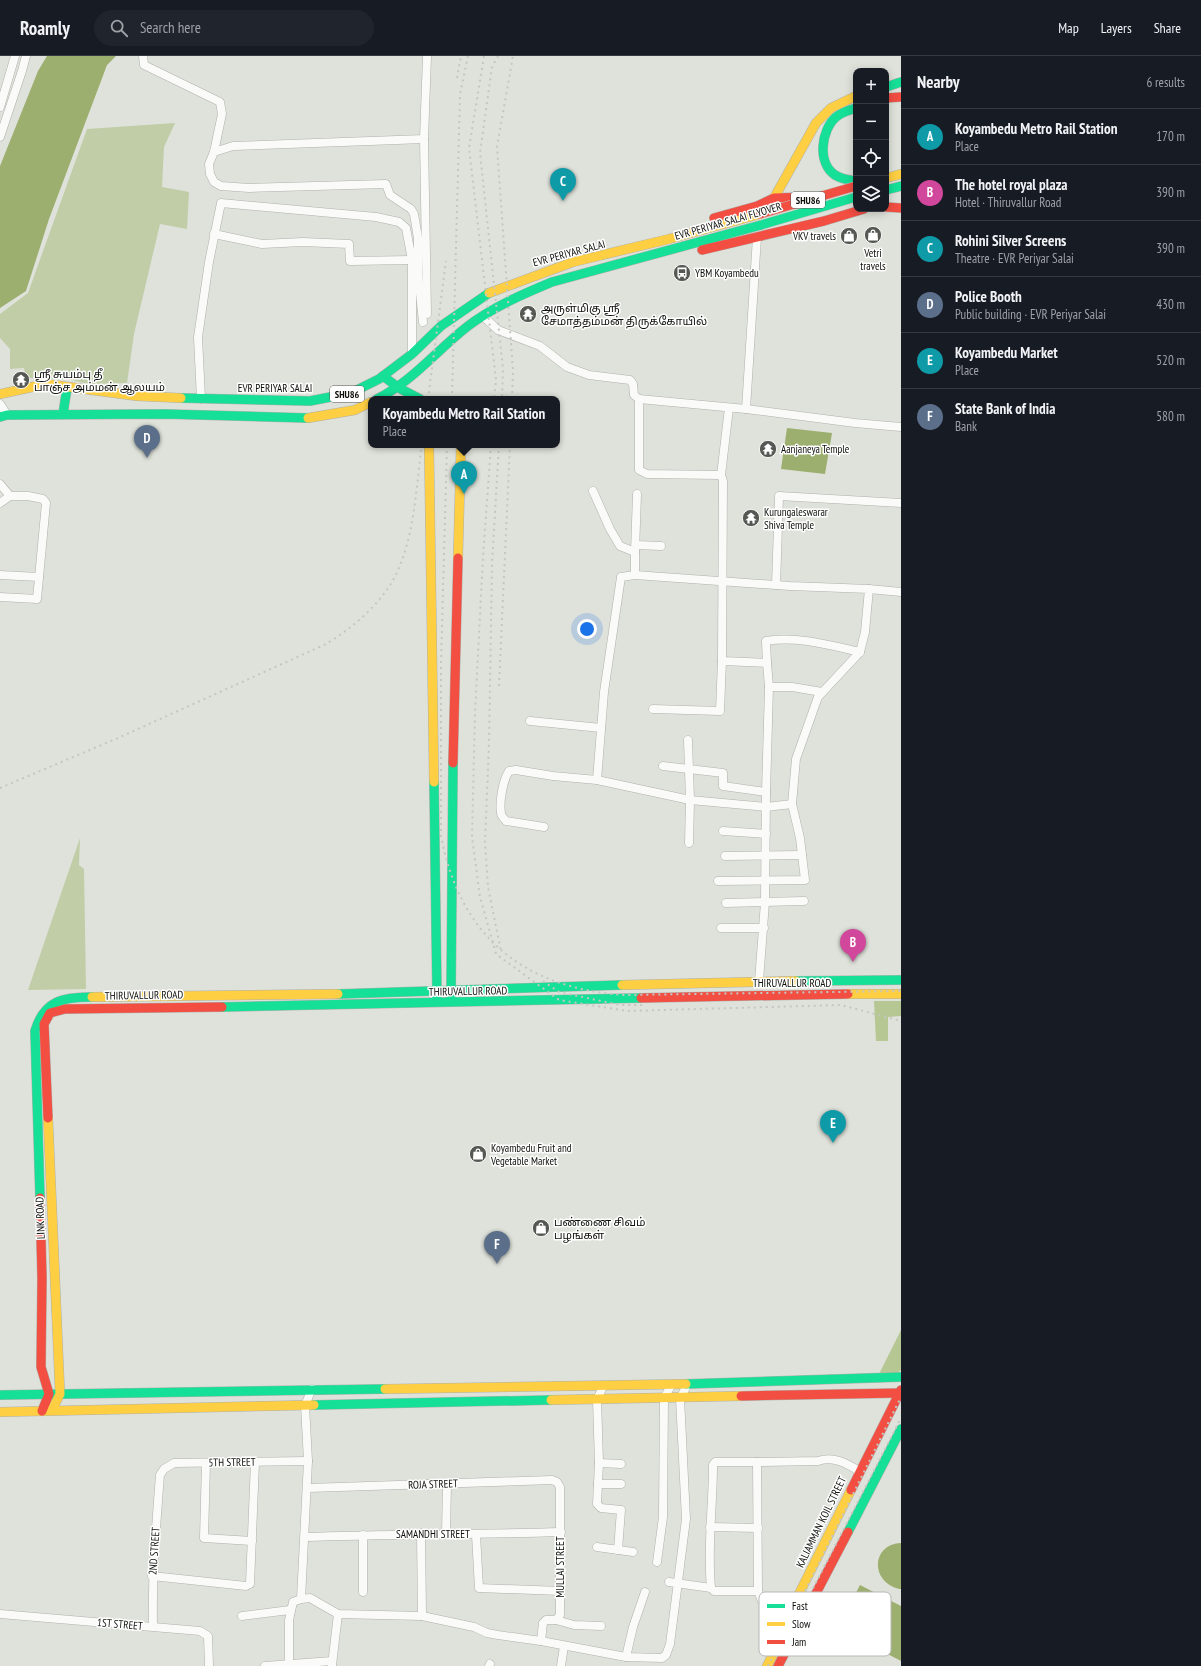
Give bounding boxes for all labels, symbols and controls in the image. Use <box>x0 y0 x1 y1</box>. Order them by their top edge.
search box <box>94 10 374 46</box>
text: Roamly <box>20 16 70 40</box>
icon: search <box>108 17 130 39</box>
text: Search here <box>140 18 201 37</box>
text: Map <box>1058 19 1079 37</box>
text: Layers <box>1101 19 1132 37</box>
text: Share <box>1154 19 1181 37</box>
map controls <box>853 68 889 212</box>
button: + <box>853 68 889 104</box>
text: Nearby <box>917 71 960 93</box>
text: 6 results <box>1146 74 1185 91</box>
button: − <box>853 104 889 140</box>
text: Koyambedu Metro Rail Station <box>955 119 1117 138</box>
text: A <box>927 128 933 145</box>
text: 170 m <box>1156 128 1185 145</box>
text: Place <box>955 138 979 155</box>
button: locate <box>853 140 889 176</box>
pin: C <box>550 168 576 201</box>
text: The hotel royal plaza <box>955 175 1068 194</box>
button: layers <box>853 176 889 212</box>
text: B <box>927 184 933 201</box>
text: 390 m <box>1156 184 1185 201</box>
road number: SHU86 <box>791 192 825 208</box>
text: Hotel · Thiruvallur Road <box>955 194 1061 211</box>
street label: EVR PERIYAR SALAI FLYOVER <box>673 199 783 243</box>
shop icon: Vetri travels <box>863 225 883 245</box>
shop icon: VKV travels <box>839 226 859 246</box>
place label: VKV travels <box>792 229 836 243</box>
text: Rohini Silver Screens <box>955 231 1066 250</box>
street label: EVR PERIYAR SALAI <box>531 237 607 269</box>
text: C <box>927 240 933 257</box>
text: 390 m <box>1156 240 1185 257</box>
place label: Vetri travels <box>860 246 886 273</box>
text: Theatre · EVR Periyar Salai <box>955 250 1074 267</box>
bus stop icon: YBM Koyambedu <box>672 263 692 283</box>
place label: YBM Koyambedu <box>695 266 759 280</box>
text: Police Booth <box>955 287 1022 306</box>
text: D <box>927 296 933 313</box>
text: 430 m <box>1156 296 1185 313</box>
place label: அருள்மிகு ஸ்ரீ சேமாத்தம்மன் திருக்கோயில் <box>541 301 707 329</box>
temple icon: அருள்மிகு ஸ்ரீ சேமாத்தம்மன் திருக்கோயில் <box>518 304 538 324</box>
text: Public building · EVR Periyar Salai <box>955 306 1106 323</box>
text: Koyambedu Market <box>955 343 1058 362</box>
text: E <box>927 352 933 369</box>
text: 520 m <box>1156 352 1185 369</box>
text: Place <box>955 362 979 379</box>
place label: ஶ்ரீ சுயம்பு தீ பாஞ்ச அம்மன் ஆலயம் <box>34 367 165 395</box>
temple icon: ஶ்ரீ சுயம்பு தீ பாஞ்ச அம்மன் ஆலயம் <box>11 370 31 390</box>
street label: EVR PERIYAR SALAI <box>238 381 312 395</box>
road number: SHU86 <box>330 386 364 402</box>
popup <box>368 396 560 448</box>
text: State Bank of India <box>955 399 1055 418</box>
text: Koyambedu Metro Rail Station <box>383 404 545 423</box>
text: F <box>927 408 933 425</box>
text: 580 m <box>1156 408 1185 425</box>
text: Bank <box>955 418 977 435</box>
text: Place <box>383 423 407 440</box>
pin: D <box>134 425 160 458</box>
temple icon: Aanjaneya Temple <box>758 439 778 459</box>
place label: Aanjaneya Temple <box>781 442 850 456</box>
pin: A <box>451 461 477 494</box>
place label: Kurungaleswarar Shiva Temple <box>764 505 828 532</box>
temple icon: Kurungaleswarar Shiva Temple <box>741 508 761 528</box>
your location <box>577 619 597 639</box>
pin: B <box>840 929 866 962</box>
street label: THIRUVALLUR ROAD <box>753 976 831 990</box>
street label: THIRUVALLUR ROAD <box>429 983 508 999</box>
street label: THIRUVALLUR ROAD <box>105 987 184 1003</box>
pin: E <box>820 1110 846 1143</box>
place label: Koyambedu Fruit and Vegetable Market <box>490 1141 572 1168</box>
shop icon: Koyambedu Fruit and Vegetable Market <box>468 1144 488 1164</box>
street label: LINK ROAD <box>32 1196 48 1239</box>
place label: பண்ணை சிவம் பழங்கள் <box>554 1215 645 1243</box>
shop icon: பண்ணை சிவம் பழங்கள் <box>531 1218 551 1238</box>
pin: F <box>484 1231 510 1264</box>
street label: 5TH STREET <box>208 1455 256 1469</box>
street label: KALIAMMAN KOIL STREET <box>793 1474 849 1570</box>
street label: ROJA STREET <box>408 1476 458 1492</box>
street label: 2ND STREET <box>145 1526 163 1576</box>
street label: SAMANDHI STREET <box>396 1527 470 1541</box>
street label: MULLAI STREET <box>553 1536 567 1598</box>
legend <box>759 1592 891 1656</box>
text: Fast <box>792 1599 808 1613</box>
street label: 1ST STREET <box>97 1615 144 1633</box>
text: Slow <box>792 1617 811 1631</box>
text: Jam <box>791 1635 806 1649</box>

